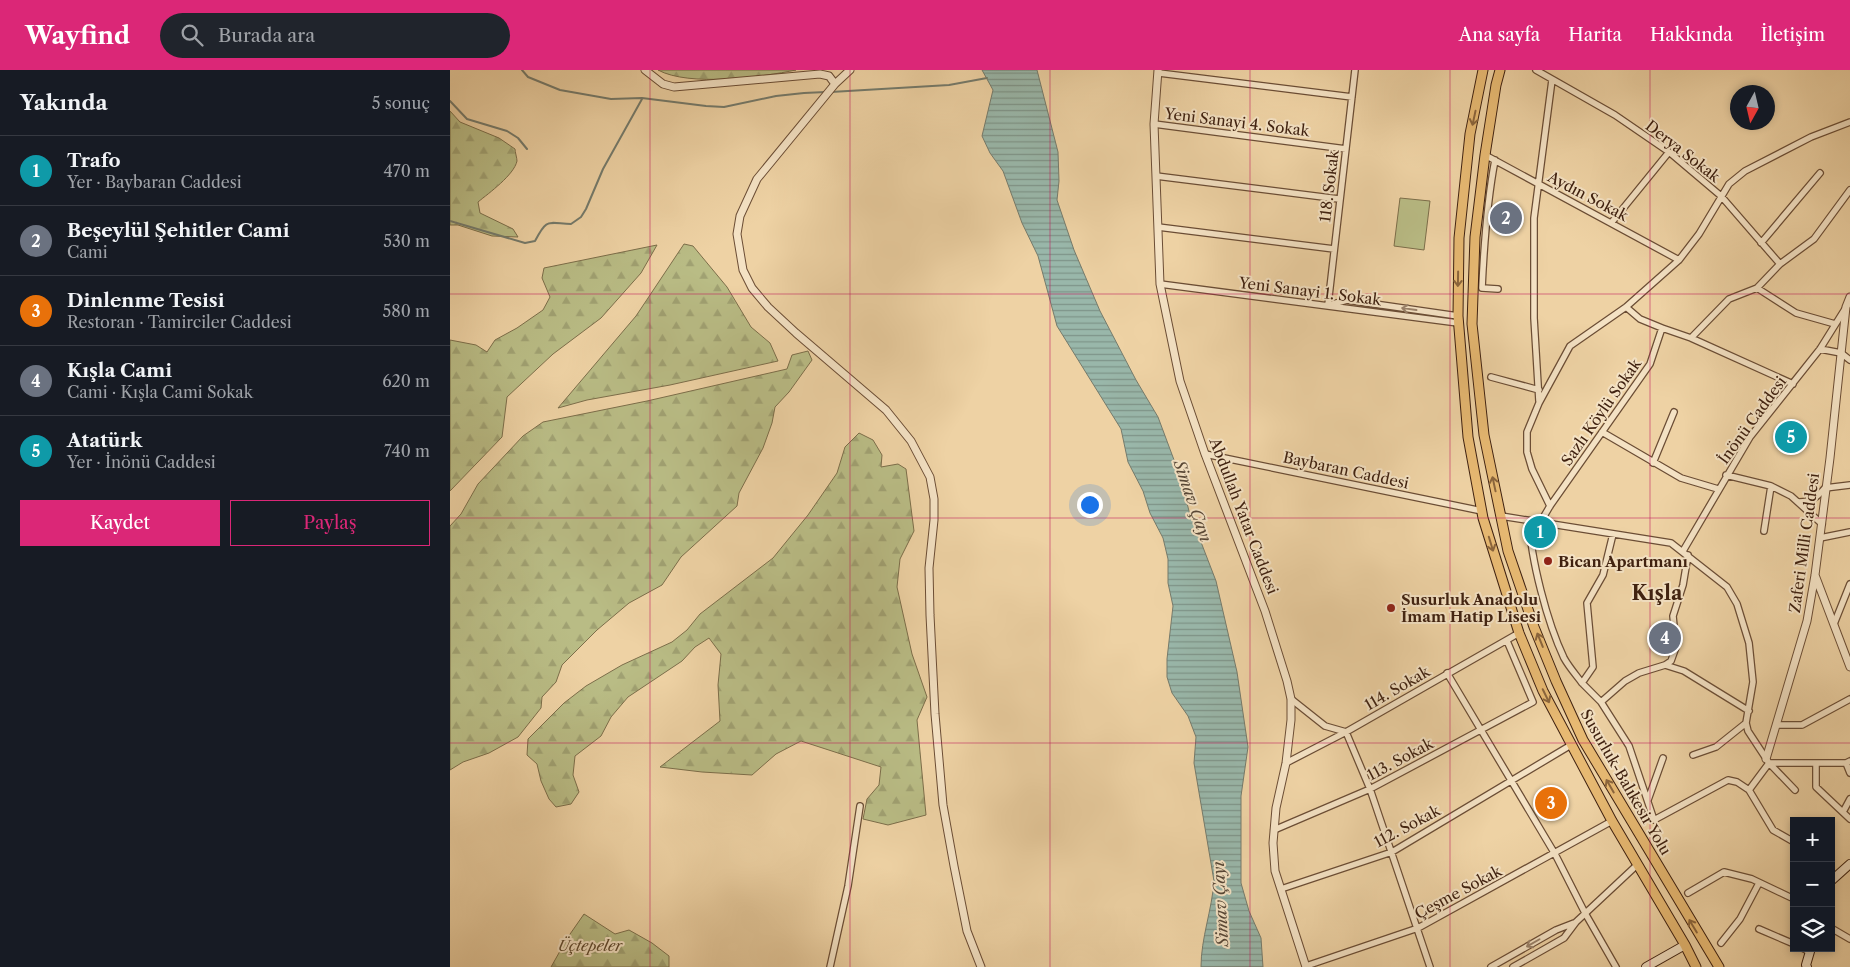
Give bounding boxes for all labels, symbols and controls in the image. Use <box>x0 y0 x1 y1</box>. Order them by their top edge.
search box <box>160 13 510 58</box>
text: Wayfind <box>25 21 130 50</box>
icon: search <box>178 21 206 49</box>
text: Burada ara <box>218 24 315 47</box>
text: Ana sayfa <box>1459 24 1540 46</box>
text: Harita <box>1568 24 1622 46</box>
text: Hakkında <box>1650 24 1733 46</box>
text: İletişim <box>1761 24 1825 46</box>
north arrow <box>1730 85 1775 130</box>
text: Yakında <box>20 90 108 115</box>
text: 5 sonuç <box>372 93 430 113</box>
street label: Yeni Sanayi 4. Sokak <box>1163 104 1312 140</box>
one-way arrow <box>1468 109 1478 125</box>
street label: Derya Sokak <box>1642 116 1725 187</box>
street label: 118. Sokak <box>1315 148 1343 223</box>
text: Trafo <box>67 149 121 172</box>
text: 1 <box>32 161 40 181</box>
text: 470 m <box>384 161 430 181</box>
street label: Aydın Sokak <box>1544 166 1633 226</box>
text: Yer · Baybaran Caddesi <box>67 172 242 192</box>
pin: 2 <box>1490 199 1522 237</box>
text: Beşeylül Şehitler Cami <box>67 219 289 242</box>
text: 2 <box>31 231 41 251</box>
text: 530 m <box>383 231 430 251</box>
text: Cami <box>67 242 108 262</box>
one-way arrow <box>1453 271 1463 287</box>
street label: Yeni Sanayi 1. Sokak <box>1237 273 1384 309</box>
text: Dinlenme Tesisi <box>67 289 224 312</box>
text: 3 <box>31 301 41 321</box>
text: 580 m <box>383 301 430 321</box>
one-way arrow <box>1402 304 1418 314</box>
text: Restoran · Tamirciler Caddesi <box>67 312 292 332</box>
street label: Sazlı Köylü Sokak <box>1557 354 1646 469</box>
text: Kışla Cami <box>67 359 172 382</box>
text: 4 <box>31 371 41 391</box>
text: 620 m <box>382 371 430 391</box>
street label: İnönü Caddesi <box>1714 372 1790 468</box>
text: Cami · Kışla Cami Sokak <box>67 382 253 402</box>
pin: 5 <box>1775 418 1807 456</box>
text: Atatürk <box>67 429 142 452</box>
street label: Abdullah Yatar Caddesi <box>1205 434 1283 597</box>
text: 5 <box>32 441 40 461</box>
text: 740 m <box>384 441 430 461</box>
street label: Baybaran Caddesi <box>1281 447 1411 493</box>
text: Yer · İnönü Caddesi <box>67 452 216 472</box>
water label: Simav Çayı <box>1169 456 1216 545</box>
street label: Zaferi Milli Caddesi <box>1785 471 1823 614</box>
one-way arrow <box>1489 477 1498 493</box>
your location <box>1077 492 1103 518</box>
button: Kaydet <box>20 500 220 546</box>
button: Paylaş <box>230 500 430 546</box>
pin: 1 <box>1524 513 1556 551</box>
one-way arrow <box>1486 535 1496 551</box>
place label: Bican Apartmanı <box>1558 552 1689 571</box>
marker: Bican Apartmanı <box>1542 555 1554 567</box>
district label: Kışla <box>1631 581 1683 605</box>
place label: Susurluk Anadolu İmam Hatip Lisesi <box>1401 590 1542 626</box>
marker: Susurluk Anadolu İmam Hatip Lisesi <box>1385 602 1397 614</box>
pin: 4 <box>1649 619 1681 657</box>
one-way arrow <box>1534 633 1544 648</box>
street label: 114. Sokak <box>1361 661 1434 714</box>
one-way arrow <box>1542 688 1551 703</box>
street label: Susurluk-Balıkesir Yolu <box>1576 706 1676 858</box>
street label: 113. Sokak <box>1364 733 1437 784</box>
one-way arrow <box>1605 778 1615 793</box>
pin: 3 <box>1535 784 1567 822</box>
street label: 112. Sokak <box>1371 800 1445 851</box>
map controls <box>1790 817 1835 952</box>
button: + <box>1790 817 1835 862</box>
street label: Çeşme Sokak <box>1411 860 1506 923</box>
water label: Simav Çayı <box>1208 861 1232 948</box>
button: − <box>1790 862 1835 907</box>
button: layers <box>1790 907 1835 952</box>
one-way arrow <box>1687 919 1697 933</box>
park label: Üçtepeler <box>558 936 623 955</box>
one-way arrow <box>1526 939 1540 949</box>

